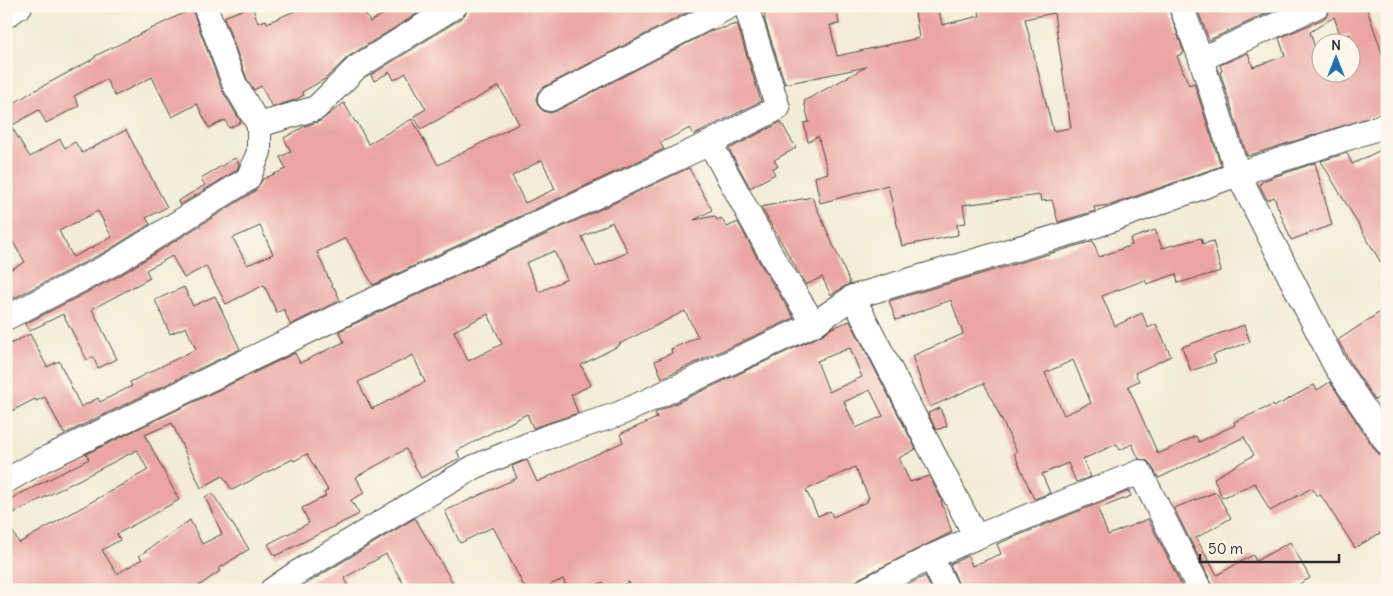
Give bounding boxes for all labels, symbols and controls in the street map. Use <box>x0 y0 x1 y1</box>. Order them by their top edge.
north arrow <box>1310 32 1360 82</box>
text: N <box>1331 36 1341 54</box>
scale bar <box>1200 531 1339 563</box>
text: 50 m <box>1208 539 1243 558</box>

